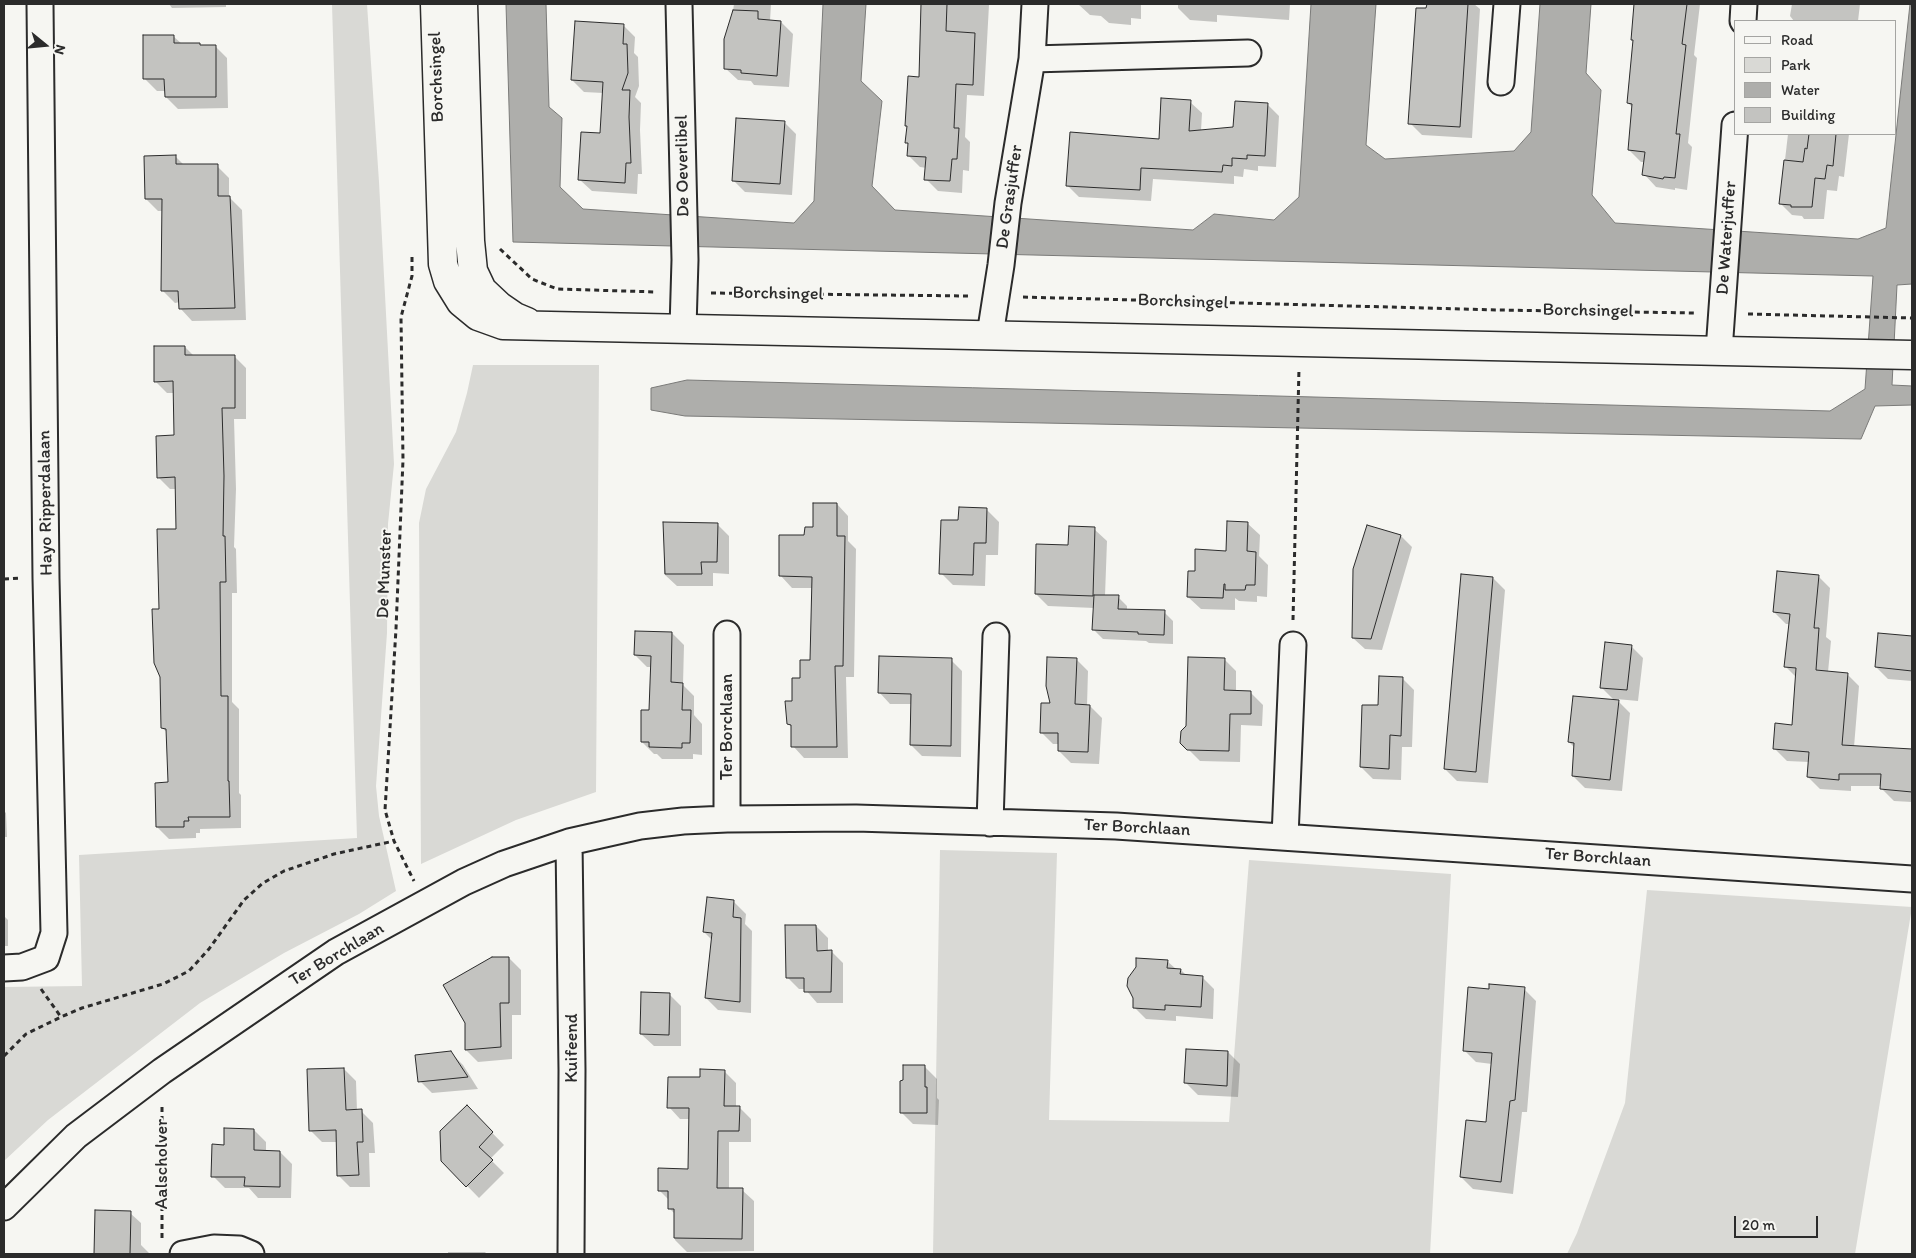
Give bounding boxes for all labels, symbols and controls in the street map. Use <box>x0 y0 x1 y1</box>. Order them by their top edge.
north arrow <box>20 20 70 70</box>
legend <box>1734 20 1896 135</box>
street label: Borchsingel <box>425 31 449 123</box>
text: Road <box>1781 31 1813 49</box>
text: N <box>50 43 69 57</box>
text: Park <box>1781 56 1811 74</box>
text: Water <box>1781 81 1819 99</box>
text: Building <box>1781 106 1835 124</box>
street label: De Oeverlibel <box>671 115 695 217</box>
street label: De Grasjuffer <box>992 144 1028 250</box>
street label: De Waterjuffer <box>1712 180 1742 296</box>
street label: Borchsingel <box>732 282 824 306</box>
street label: Borchsingel <box>1137 290 1229 314</box>
street label: Borchsingel <box>1542 299 1634 323</box>
street label: Hayo Ripperdalaan <box>34 430 58 576</box>
street label: De Munster <box>373 529 397 619</box>
street label: Ter Borchlaan <box>716 674 738 780</box>
street label: Ter Borchlaan <box>1083 814 1191 842</box>
street label: Ter Borchlaan <box>1544 844 1652 872</box>
street label: Ter Borchlaan <box>286 918 388 992</box>
street label: Kuifeend <box>561 1013 583 1083</box>
street label: Aalscholver <box>151 1119 173 1209</box>
scale bar <box>1736 1206 1820 1238</box>
text: 20 m <box>1742 1216 1775 1234</box>

